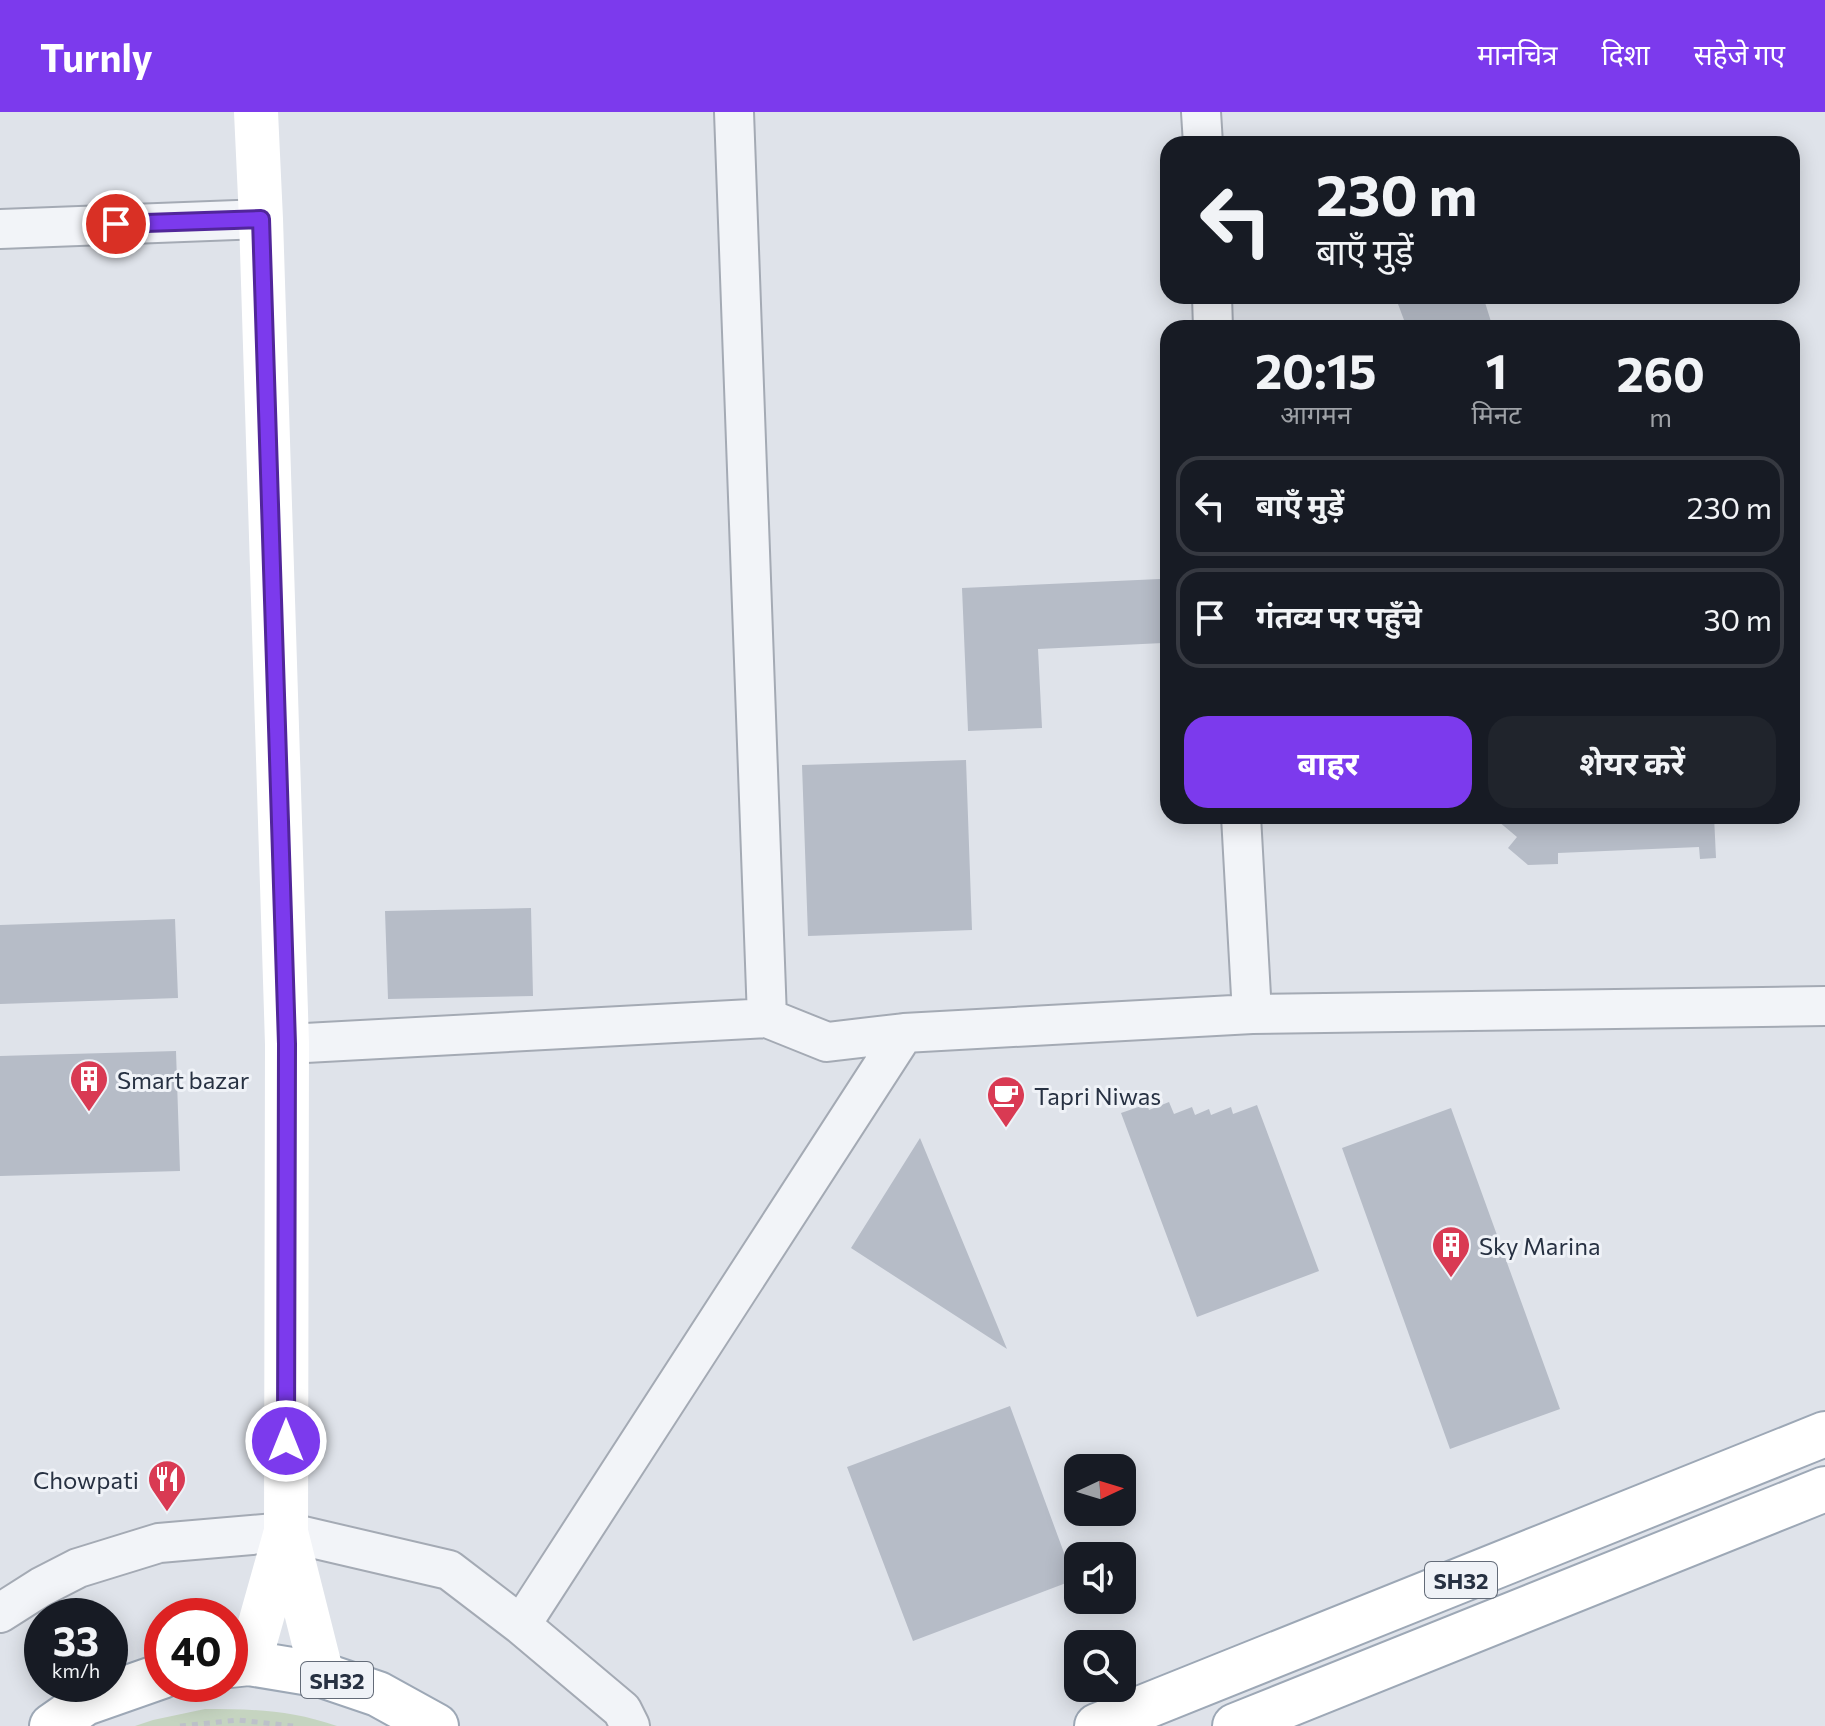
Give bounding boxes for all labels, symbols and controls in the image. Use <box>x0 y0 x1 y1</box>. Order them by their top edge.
text: Turnly <box>40 33 153 80</box>
text: मानचित्र <box>1477 37 1557 71</box>
text: दिशा <box>1601 37 1650 71</box>
text: सहेजे गए <box>1694 37 1785 71</box>
text: 230 m <box>1316 159 1477 228</box>
icon: left <box>1184 168 1288 272</box>
pin <box>82 190 150 258</box>
icon: arrive <box>94 202 138 246</box>
text: बाएँ मुड़ें <box>1316 228 1413 272</box>
text: 20:15 <box>1255 340 1376 399</box>
text: 1 <box>1486 340 1507 399</box>
text: 260 <box>1616 343 1705 402</box>
text: आगमन <box>1280 398 1351 429</box>
text: मिनट <box>1471 398 1521 429</box>
text: m <box>1649 401 1672 432</box>
icon: left <box>1188 484 1232 528</box>
text: बाएँ मुड़ें <box>1256 485 1344 522</box>
text: 230 m <box>1687 488 1772 525</box>
icon: arrive <box>1188 596 1232 640</box>
text: गंतव्य पर पहुँचे <box>1256 597 1422 634</box>
text: 30 m <box>1703 600 1772 637</box>
button: बाहर <box>1184 716 1472 808</box>
button: शेयर करें <box>1488 716 1776 808</box>
building icon: Smart bazar <box>68 1058 110 1113</box>
place label: Smart bazar <box>117 1065 250 1094</box>
cafe icon: Tapri Niwas <box>985 1074 1027 1129</box>
place label: Tapri Niwas <box>1034 1081 1161 1110</box>
building icon: Sky Marina <box>1430 1224 1472 1279</box>
place label: Sky Marina <box>1479 1231 1600 1260</box>
position arrow <box>244 1399 328 1483</box>
north arrow <box>1064 1454 1136 1526</box>
map controls <box>1064 1454 1136 1702</box>
restaurant icon: Chowpati <box>146 1458 188 1513</box>
place label: Chowpati <box>33 1465 139 1494</box>
button: sound <box>1064 1542 1136 1614</box>
road number: SH32 <box>1425 1562 1497 1598</box>
speed limit sign: 40 <box>144 1598 248 1702</box>
text: 33 <box>53 1615 99 1664</box>
button: search <box>1064 1630 1136 1702</box>
text: km/h <box>52 1658 100 1682</box>
road number: SH32 <box>301 1662 373 1698</box>

